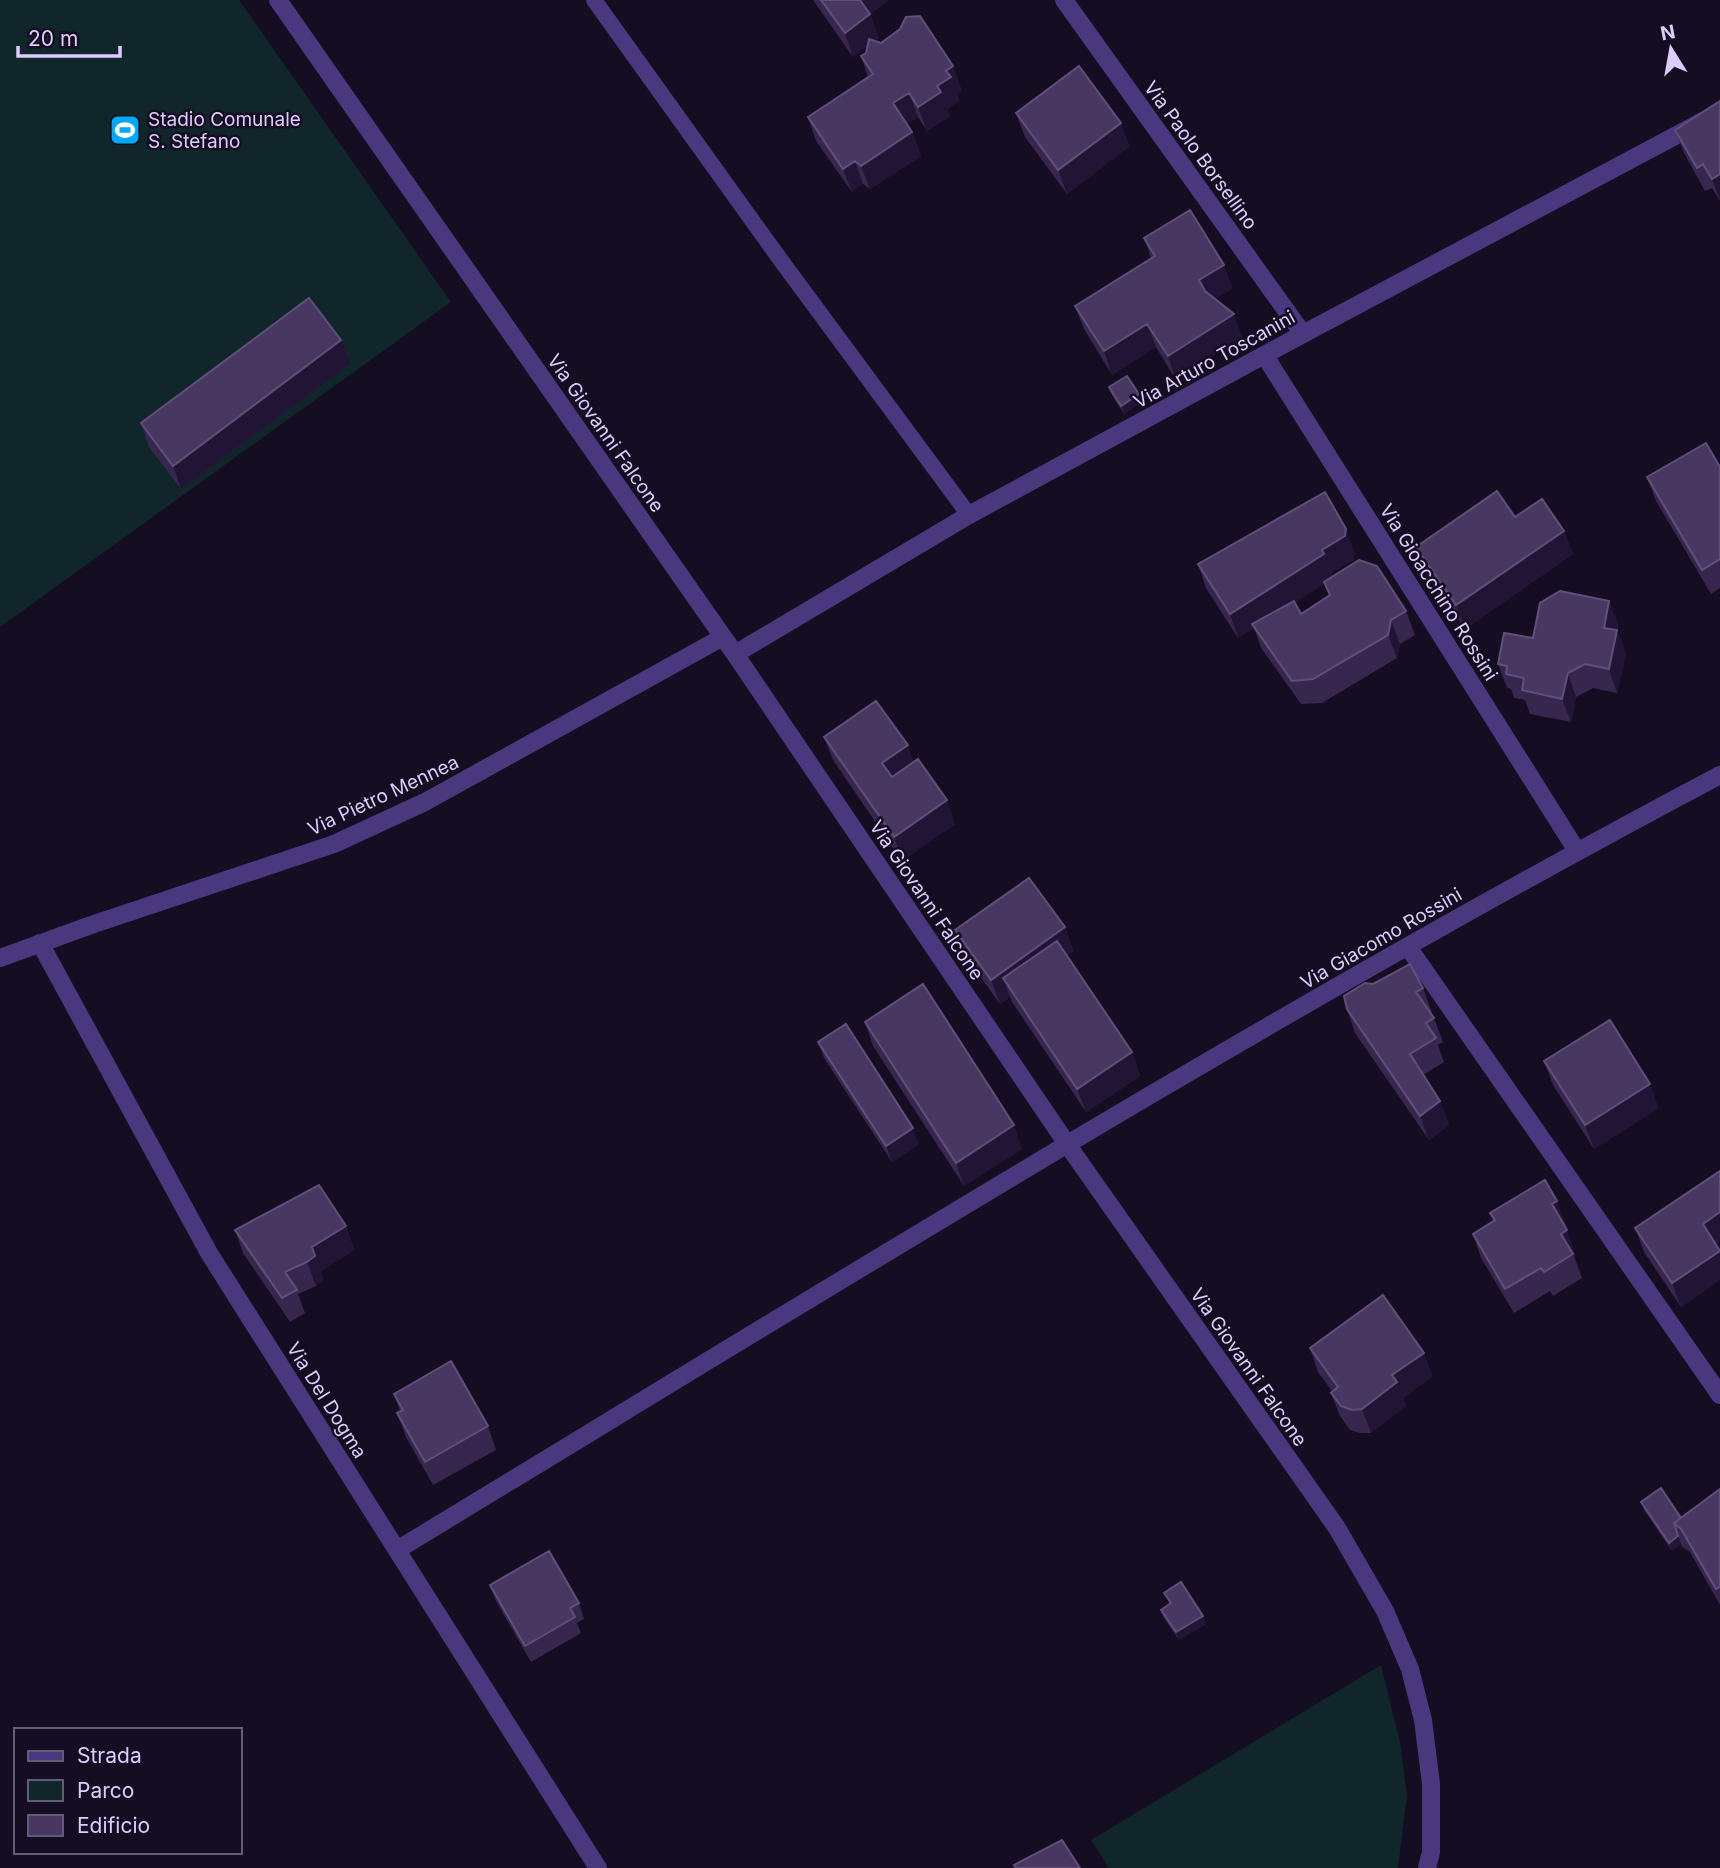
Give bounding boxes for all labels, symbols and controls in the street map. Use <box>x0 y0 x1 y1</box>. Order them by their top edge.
scale bar <box>18 14 119 58</box>
north arrow <box>1636 14 1706 84</box>
text: N <box>1659 20 1677 45</box>
text: 20 m <box>28 26 78 51</box>
street label: Via Paolo Borsellino <box>1139 77 1262 234</box>
place label: Stadio Comunale S. Stefano <box>148 108 301 153</box>
sports icon: Stadio Comunale S. Stefano <box>108 113 142 147</box>
street label: Via Arturo Toscanini <box>1130 306 1299 413</box>
street label: Via Giovanni Falcone <box>542 350 669 517</box>
street label: Via Gioacchino Rossini <box>1375 500 1502 685</box>
street label: Via Pietro Mennea <box>304 750 462 841</box>
street label: Via Giovanni Falcone <box>865 816 989 985</box>
street label: Via Giacomo Rossini <box>1296 883 1466 994</box>
street label: Via Giovanni Falcone <box>1185 1284 1312 1451</box>
street label: Via Del Dogma <box>282 1338 371 1463</box>
legend <box>14 1728 242 1854</box>
text: Strada <box>77 1743 142 1768</box>
text: Parco <box>77 1778 134 1803</box>
text: Edificio <box>77 1813 150 1838</box>

